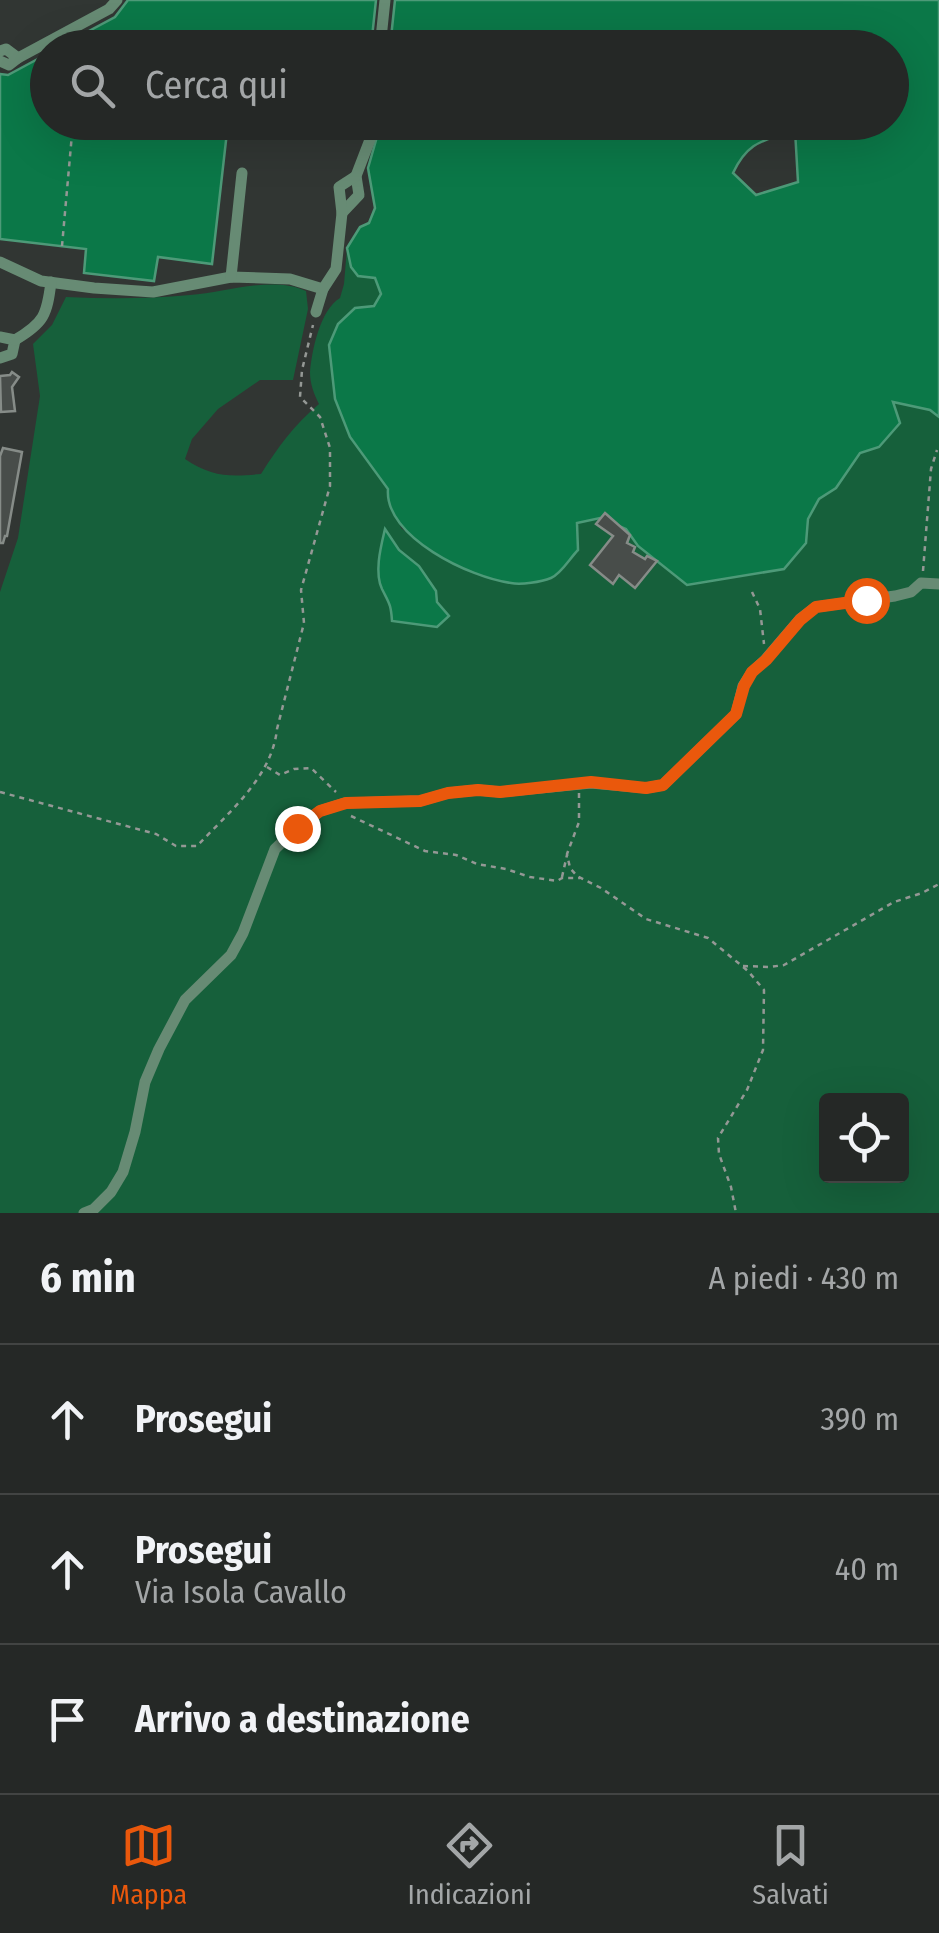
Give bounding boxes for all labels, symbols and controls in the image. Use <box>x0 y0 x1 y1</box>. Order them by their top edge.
search box <box>30 30 909 140</box>
icon: search <box>65 58 120 113</box>
text: Cerca qui <box>145 62 288 108</box>
route start <box>844 578 890 624</box>
route end <box>275 806 321 852</box>
map controls <box>819 1093 909 1183</box>
button: locate <box>819 1093 909 1183</box>
text: 6 min <box>40 1253 136 1303</box>
text: A piedi · 430 m <box>708 1259 899 1297</box>
icon: ahead <box>40 1392 95 1447</box>
text: Prosegui <box>135 1396 272 1442</box>
text: 390 m <box>821 1400 899 1438</box>
text: Prosegui <box>135 1527 272 1573</box>
icon: ahead <box>40 1542 95 1597</box>
text: 40 m <box>835 1550 899 1588</box>
text: Via Isola Cavallo <box>135 1573 347 1611</box>
icon: arrive <box>40 1692 95 1747</box>
text: Arrivo a destinazione <box>135 1696 470 1742</box>
tab: Mappa <box>110 1818 187 1911</box>
tab: Indicazioni <box>408 1818 532 1911</box>
tab: Salvati <box>752 1818 829 1911</box>

